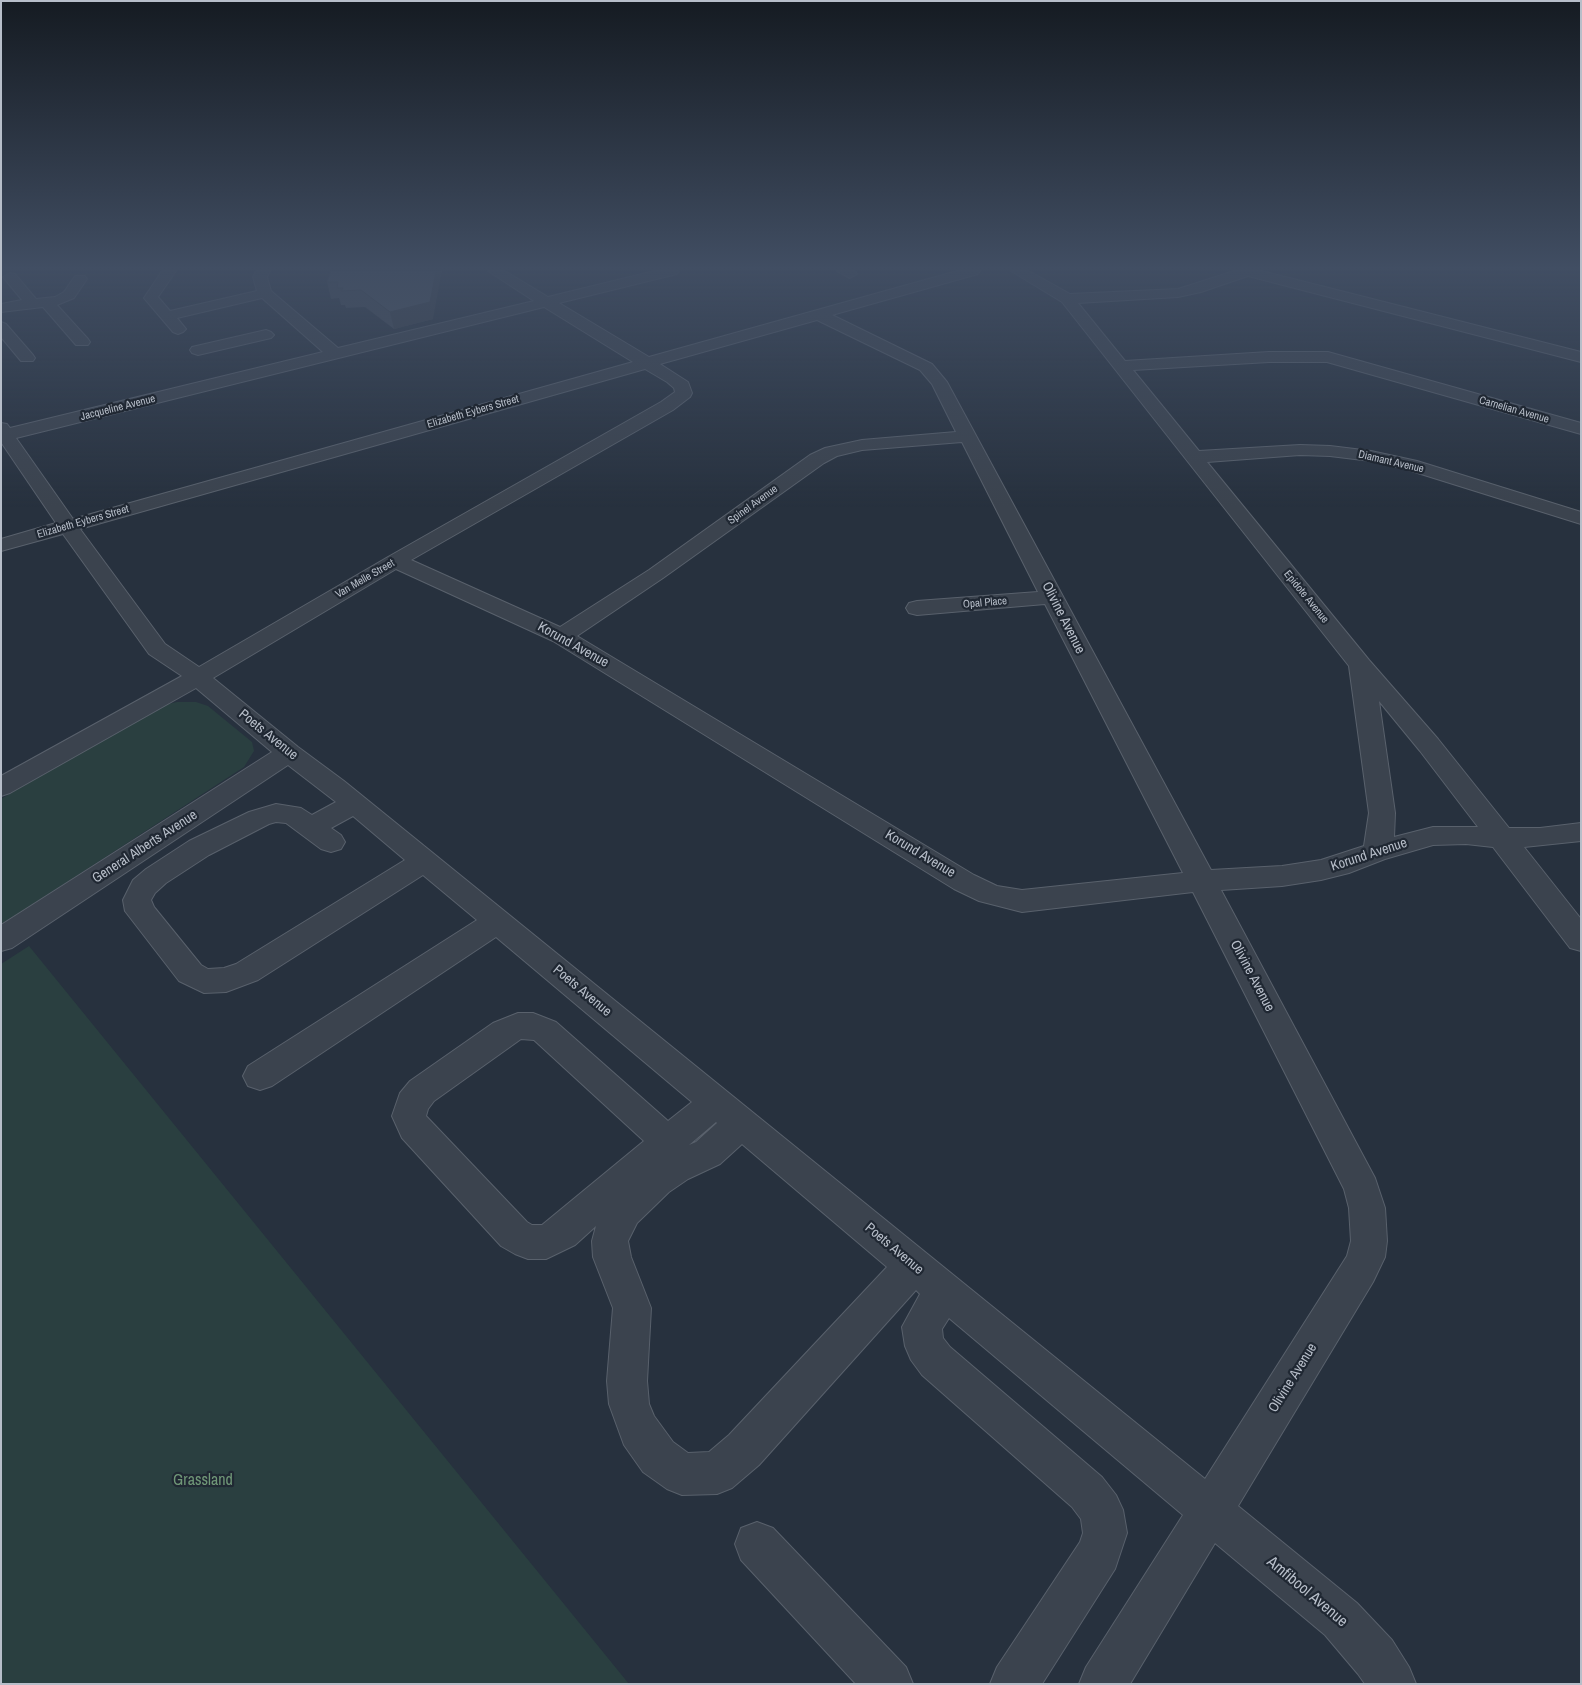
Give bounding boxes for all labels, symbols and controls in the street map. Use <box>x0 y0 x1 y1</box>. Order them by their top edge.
street label: Jacqueline Avenue <box>79 392 157 424</box>
street label: Elizabeth Eybers Street <box>426 393 520 431</box>
street label: Carnelian Avenue <box>1478 394 1550 426</box>
street label: Diamant Avenue <box>1357 448 1425 476</box>
street label: Spinel Avenue <box>725 482 781 528</box>
street label: Elizabeth Eybers Street <box>36 503 130 541</box>
street label: Van Melle Street <box>333 557 397 601</box>
street label: Epidote Avenue <box>1281 568 1331 626</box>
street label: Olivine Avenue <box>1038 579 1088 657</box>
street label: Opal Place <box>962 595 1008 611</box>
street label: Korund Avenue <box>534 619 612 671</box>
street label: Poets Avenue <box>235 706 301 764</box>
street label: General Alberts Avenue <box>89 807 201 887</box>
street label: Korund Avenue <box>882 826 958 882</box>
street label: Korund Avenue <box>1329 835 1409 875</box>
street label: Olivine Avenue <box>1226 937 1278 1015</box>
street label: Poets Avenue <box>549 962 615 1020</box>
street label: Poets Avenue <box>861 1220 927 1278</box>
street label: Olivine Avenue <box>1265 1340 1321 1416</box>
park label: Grassland <box>173 1471 233 1491</box>
street label: Amfibool Avenue <box>1263 1553 1351 1631</box>

